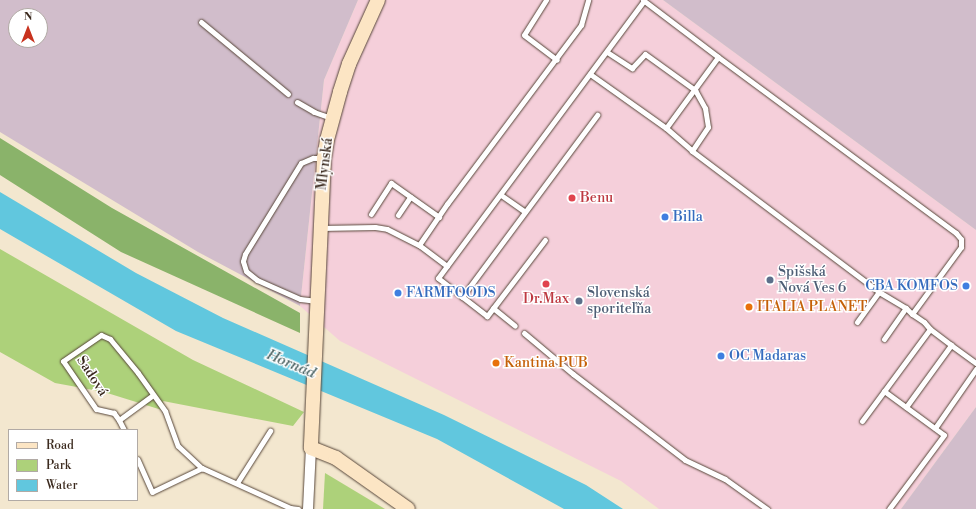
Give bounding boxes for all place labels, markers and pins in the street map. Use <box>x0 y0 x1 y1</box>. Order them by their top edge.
place label: Benu <box>580 190 613 206</box>
marker: Benu <box>567 193 577 203</box>
place label: Billa <box>673 209 703 225</box>
marker: Billa <box>660 212 670 222</box>
place label: Spišská Nová Ves 6 <box>778 264 846 296</box>
marker: Spišská Nová Ves 6 <box>765 275 775 285</box>
place label: CBA KOMFOS <box>865 278 958 294</box>
marker: Dr.Max <box>541 279 551 289</box>
marker: CBA KOMFOS <box>961 281 971 291</box>
place label: FARMFOODS <box>406 285 496 301</box>
place label: Slovenská sporiteľňa <box>587 285 651 318</box>
marker: FARMFOODS <box>393 288 403 298</box>
place label: Dr.Max <box>523 291 569 307</box>
marker: Slovenská sporiteľňa <box>574 296 584 306</box>
place label: ITALIA PLANET <box>757 299 867 315</box>
marker: ITALIA PLANET <box>744 302 754 312</box>
place label: OC Madaras <box>729 348 806 364</box>
marker: OC Madaras <box>716 351 726 361</box>
place label: Kantina PUB <box>504 355 588 371</box>
marker: Kantina PUB <box>491 358 501 368</box>

